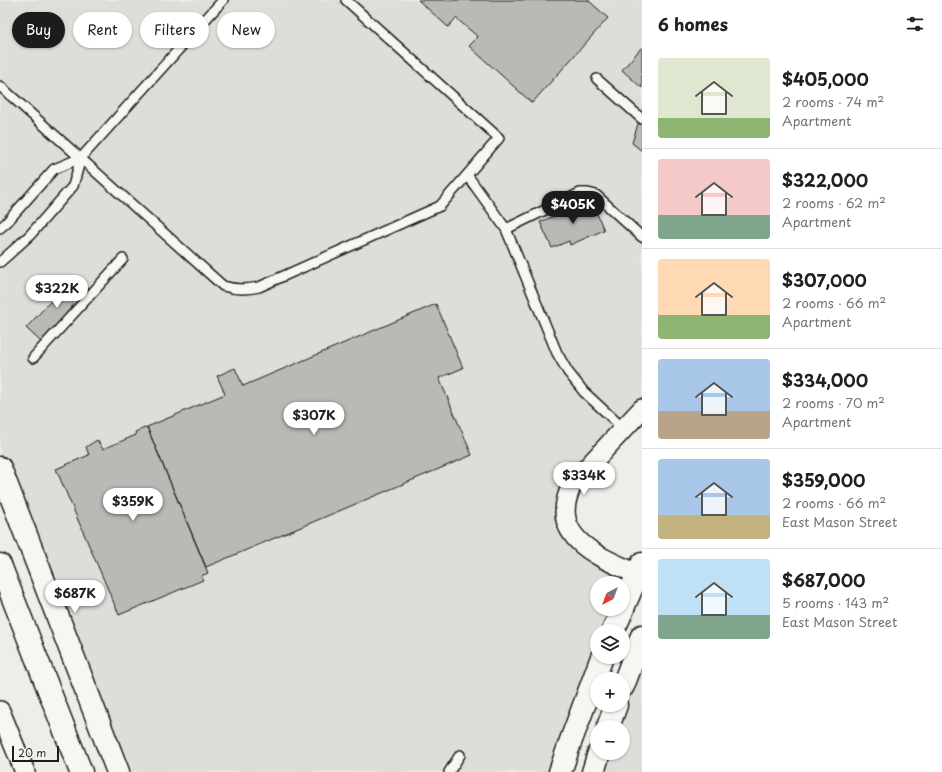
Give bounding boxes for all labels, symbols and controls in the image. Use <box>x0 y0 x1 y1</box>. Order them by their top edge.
text: 6 homes <box>658 11 728 37</box>
chip: Buy <box>12 12 65 48</box>
chip: Rent <box>73 12 132 48</box>
chip: Filters <box>140 12 209 48</box>
chip: New <box>217 12 275 48</box>
icon: filters <box>904 13 926 35</box>
text: $405,000 <box>782 66 869 92</box>
icon: home <box>690 74 738 122</box>
text: 2 rooms · 74 m² <box>782 92 884 111</box>
text: Apartment <box>782 111 851 130</box>
text: $322,000 <box>782 167 868 193</box>
icon: home <box>690 175 738 223</box>
pin: $405K <box>545 191 601 225</box>
text: 2 rooms · 62 m² <box>782 193 886 212</box>
text: $405K <box>551 194 595 213</box>
text: Apartment <box>782 212 851 231</box>
text: $307,000 <box>782 267 867 293</box>
pin: $322K <box>29 275 85 309</box>
icon: home <box>690 275 738 323</box>
text: $322K <box>35 278 79 297</box>
text: 2 rooms · 66 m² <box>782 293 886 312</box>
text: Apartment <box>782 312 851 331</box>
text: $334,000 <box>782 367 868 393</box>
icon: home <box>690 375 738 423</box>
text: 2 rooms · 70 m² <box>782 393 885 412</box>
pin: $307K <box>286 402 342 436</box>
text: $307K <box>292 405 336 424</box>
text: Apartment <box>782 412 851 431</box>
pin: $334K <box>556 462 612 496</box>
text: $334K <box>562 465 606 484</box>
text: $359,000 <box>782 467 865 493</box>
icon: home <box>690 475 738 523</box>
pin: $359K <box>105 488 161 522</box>
text: $359K <box>112 491 154 510</box>
text: 2 rooms · 66 m² <box>782 493 886 512</box>
text: East Mason Street <box>782 512 897 531</box>
text: $687,000 <box>782 567 866 593</box>
icon: home <box>690 575 738 623</box>
north arrow <box>590 576 630 616</box>
map controls <box>590 576 630 760</box>
pin: $687K <box>47 580 103 614</box>
text: $687K <box>54 583 96 602</box>
text: 5 rooms · 143 m² <box>782 593 889 612</box>
text: East Mason Street <box>782 612 897 631</box>
button: layers <box>590 624 630 664</box>
button: + <box>590 672 630 712</box>
button: − <box>590 720 630 760</box>
scale bar <box>12 744 59 763</box>
text: 20 m <box>18 744 46 761</box>

